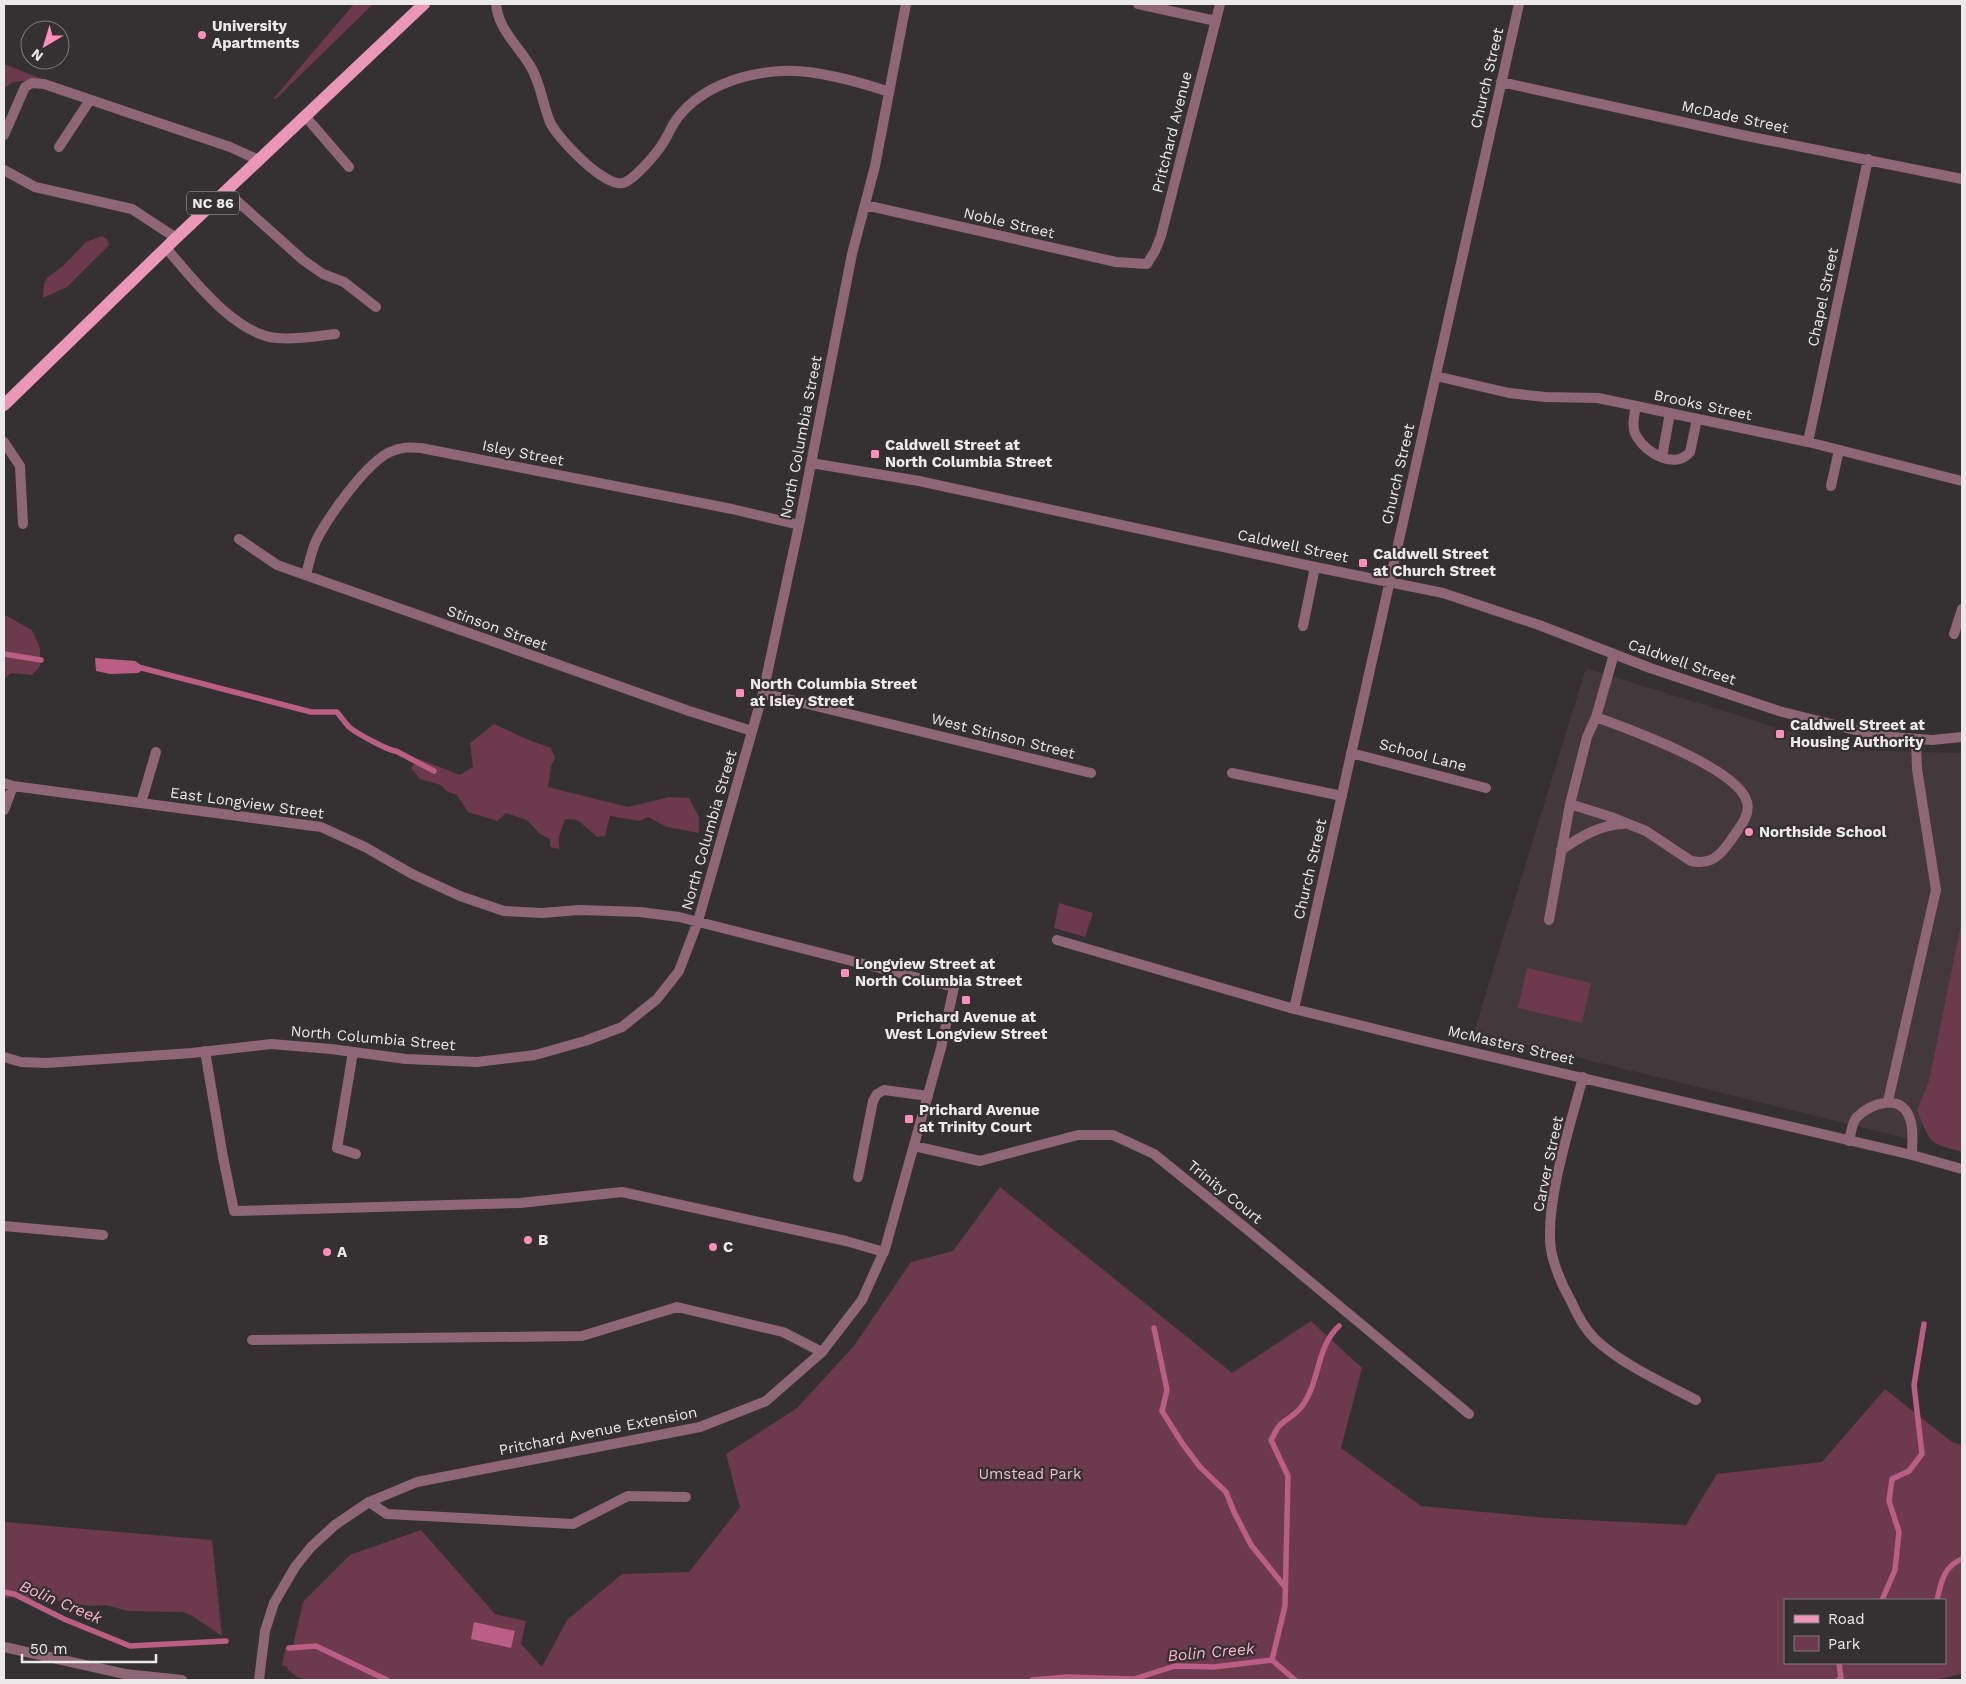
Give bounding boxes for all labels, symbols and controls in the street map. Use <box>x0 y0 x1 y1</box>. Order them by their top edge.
place label: University Apartments <box>212 17 300 52</box>
north arrow <box>20 20 70 70</box>
street label: Church Street <box>1467 25 1507 130</box>
marker: University Apartments <box>196 29 208 41</box>
text: N <box>28 46 46 65</box>
street label: Pritchard Avenue <box>1148 69 1196 195</box>
street label: McDade Street <box>1680 97 1791 137</box>
road number: NC 86 <box>187 192 239 214</box>
street label: Noble Street <box>962 204 1057 242</box>
street label: Chapel Street <box>1804 245 1842 348</box>
street label: North Columbia Street <box>776 353 826 520</box>
street label: Brooks Street <box>1652 386 1755 424</box>
street label: Church Street <box>1378 421 1418 526</box>
street label: Isley Street <box>481 436 566 470</box>
place label: Caldwell Street at North Columbia Street <box>885 436 1053 471</box>
marker: Caldwell Street at North Columbia Street <box>869 448 881 460</box>
street label: Caldwell Street <box>1236 525 1351 567</box>
place label: Caldwell Street at Church Street <box>1373 545 1496 580</box>
marker: Caldwell Street at Church Street <box>1357 557 1369 569</box>
street label: Stinson Street <box>444 601 550 655</box>
street label: Caldwell Street <box>1626 635 1739 689</box>
place label: North Columbia Street at Isley Street <box>750 675 918 710</box>
marker: North Columbia Street at Isley Street <box>734 687 746 699</box>
street label: West Stinson Street <box>929 709 1077 763</box>
place label: Caldwell Street at Housing Authority <box>1790 716 1925 751</box>
marker: Caldwell Street at Housing Authority <box>1774 728 1786 740</box>
street label: School Lane <box>1377 735 1469 775</box>
street label: North Columbia Street <box>678 747 741 912</box>
street label: East Longview Street <box>169 783 326 823</box>
street label: Church Street <box>1290 816 1330 921</box>
place label: Northside School <box>1759 823 1887 841</box>
marker: Northside School <box>1743 826 1755 838</box>
place label: Longview Street at North Columbia Street <box>855 955 1023 990</box>
marker: Longview Street at North Columbia Street <box>839 967 851 979</box>
marker: Prichard Avenue at West Longview Street <box>960 994 972 1006</box>
place label: Prichard Avenue at West Longview Street <box>885 1008 1048 1043</box>
street label: North Columbia Street <box>290 1022 457 1054</box>
street label: McMasters Street <box>1446 1022 1577 1068</box>
place label: Prichard Avenue at Trinity Court <box>919 1101 1040 1136</box>
marker: Prichard Avenue at Trinity Court <box>903 1113 915 1125</box>
street label: Carver Street <box>1529 1114 1567 1214</box>
street label: Trinity Court <box>1184 1156 1266 1228</box>
place label: B <box>538 1231 548 1249</box>
marker: B <box>522 1234 534 1246</box>
place label: C <box>723 1238 733 1256</box>
marker: C <box>707 1241 719 1253</box>
place label: A <box>337 1243 348 1261</box>
marker: A <box>321 1246 333 1258</box>
street label: Pritchard Avenue Extension <box>497 1403 699 1459</box>
park label: Umstead Park <box>979 1465 1082 1483</box>
water label: Bolin Creek <box>17 1576 106 1628</box>
legend <box>1784 1599 1946 1664</box>
text: Road <box>1828 1610 1865 1628</box>
scale bar <box>22 1632 156 1664</box>
text: Park <box>1828 1635 1861 1653</box>
water label: Bolin Creek <box>1167 1639 1257 1665</box>
text: 50 m <box>30 1640 67 1658</box>

